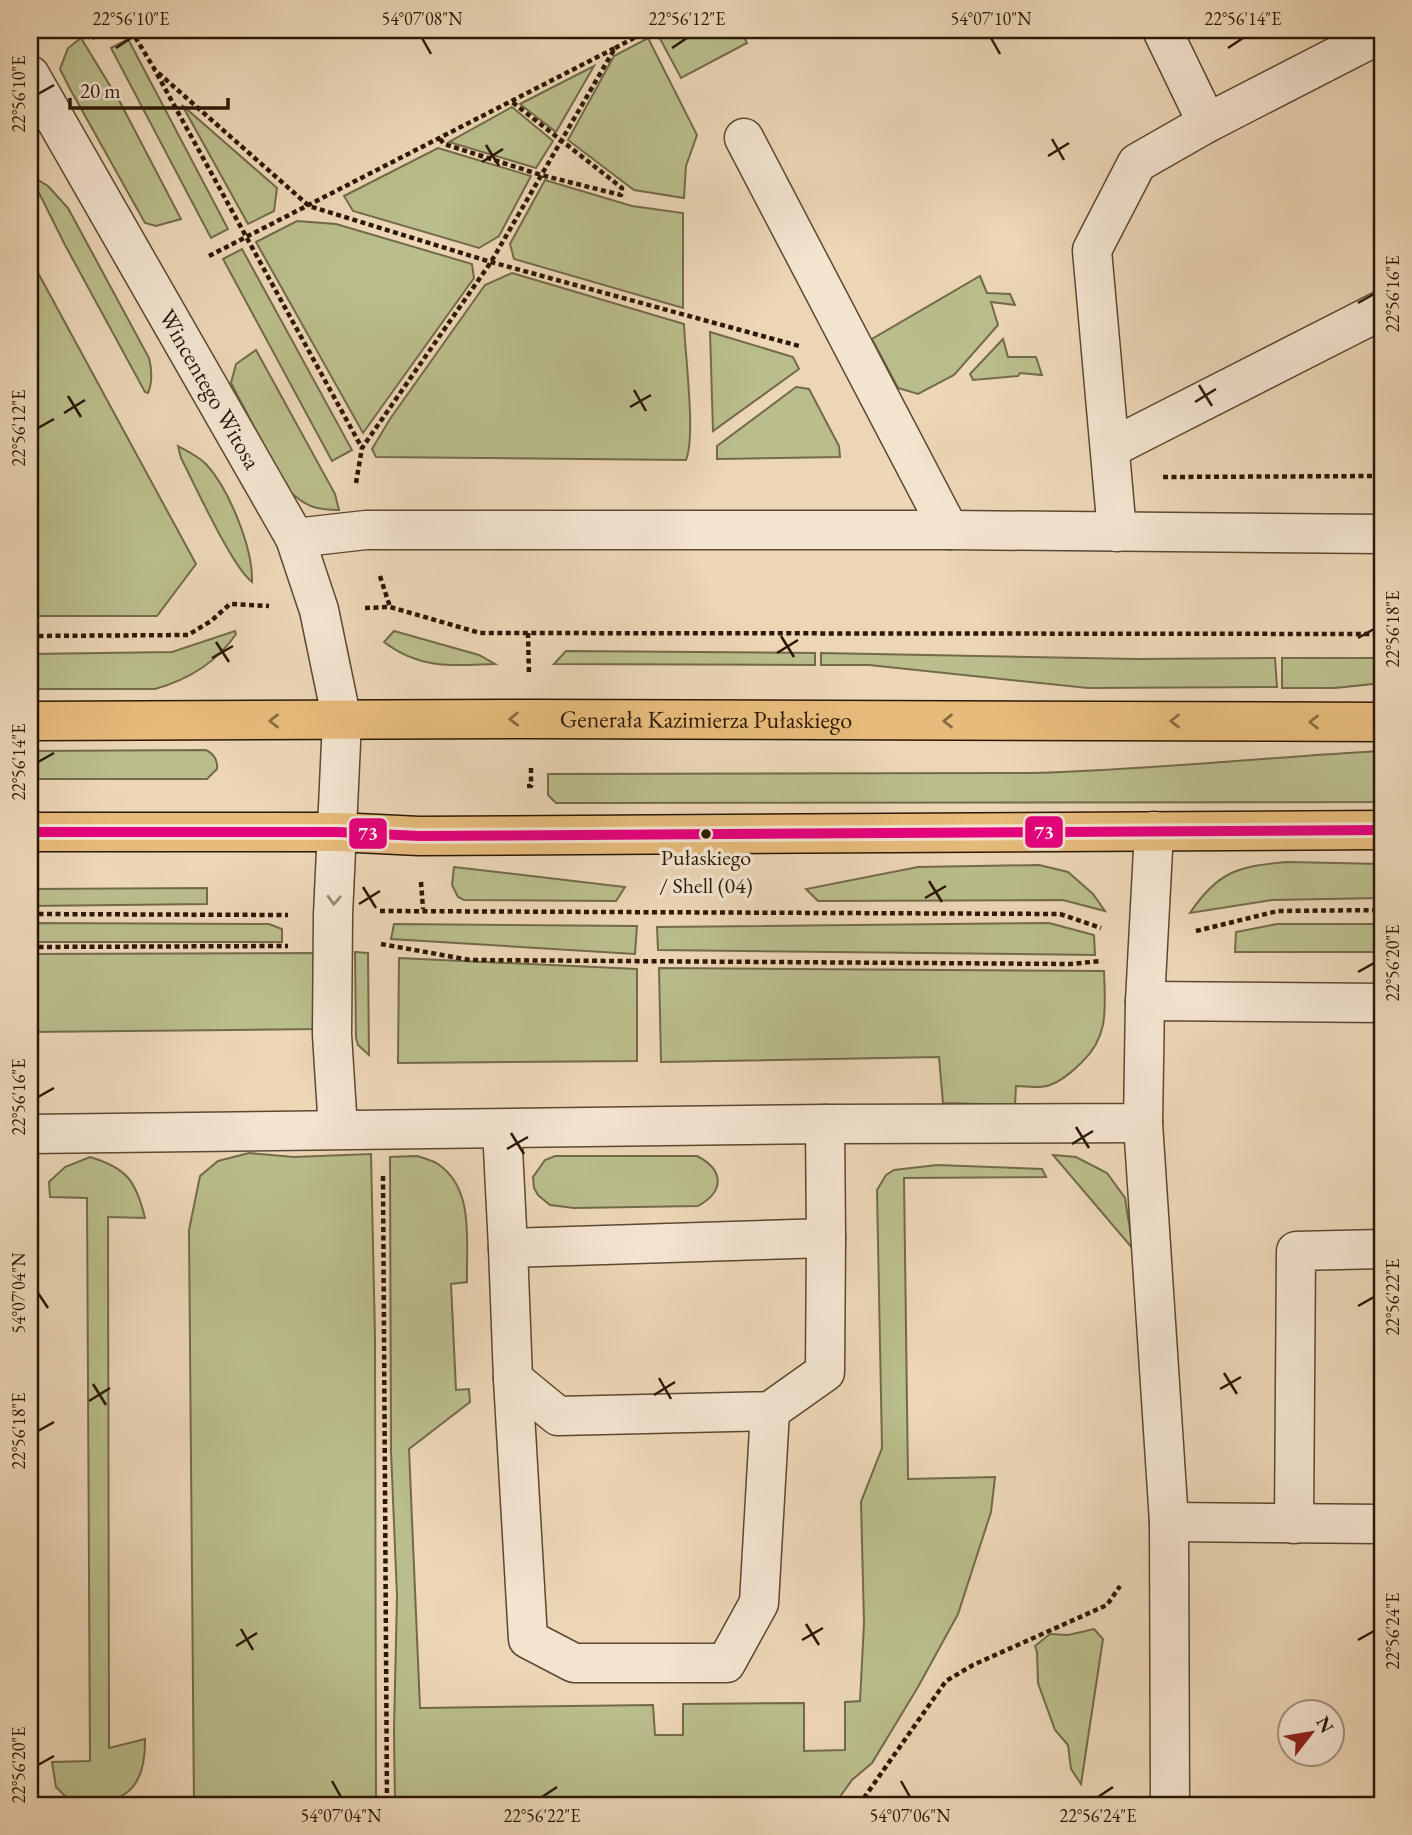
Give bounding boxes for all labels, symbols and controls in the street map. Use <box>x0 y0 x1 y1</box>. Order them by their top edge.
text: 22°56'10"E <box>93 7 169 30</box>
text: 54°07'08"N <box>382 7 463 30</box>
text: 22°56'12"E <box>649 7 725 30</box>
text: 54°07'10"N <box>951 7 1032 30</box>
text: 22°56'14"E <box>1205 7 1281 30</box>
text: 22°56'10"E <box>7 56 30 132</box>
scale bar <box>70 66 228 110</box>
text: 20 m <box>80 77 121 104</box>
text: 22°56'16"E <box>1381 256 1404 332</box>
street label: Wincentego Witosa <box>152 303 269 475</box>
text: 22°56'12"E <box>7 390 30 466</box>
text: 22°56'18"E <box>1381 591 1404 667</box>
street label: Generała Kazimierza Pułaskiego <box>560 703 852 735</box>
one-way arrow <box>508 711 519 727</box>
one-way arrow <box>268 713 278 729</box>
one-way arrow <box>942 713 952 729</box>
one-way arrow <box>1169 713 1180 729</box>
one-way arrow <box>1308 714 1319 730</box>
text: 22°56'14"E <box>7 724 30 800</box>
line badge: 73 <box>1024 815 1064 849</box>
line badge: 73 <box>348 817 388 850</box>
text: 73 <box>1034 820 1054 845</box>
text: 73 <box>358 821 378 846</box>
marker: Pułaskiego / Shell (04) <box>699 827 713 841</box>
place label: Pułaskiego / Shell (04) <box>659 843 753 900</box>
one-way arrow <box>326 895 341 906</box>
text: 22°56'20"E <box>1381 925 1404 1001</box>
text: 22°56'16"E <box>7 1059 30 1135</box>
text: 54°07'04"N <box>7 1252 30 1333</box>
text: 22°56'22"E <box>1381 1259 1404 1335</box>
text: 22°56'18"E <box>7 1393 30 1469</box>
text: 22°56'24"E <box>1381 1593 1404 1669</box>
north arrow <box>1276 1699 1346 1769</box>
text: N <box>1310 1711 1340 1738</box>
text: 22°56'20"E <box>7 1727 30 1803</box>
text: 54°07'04"N <box>301 1804 382 1827</box>
text: 22°56'22"E <box>504 1804 580 1827</box>
text: 54°07'06"N <box>870 1804 951 1827</box>
text: 22°56'24"E <box>1060 1804 1136 1827</box>

